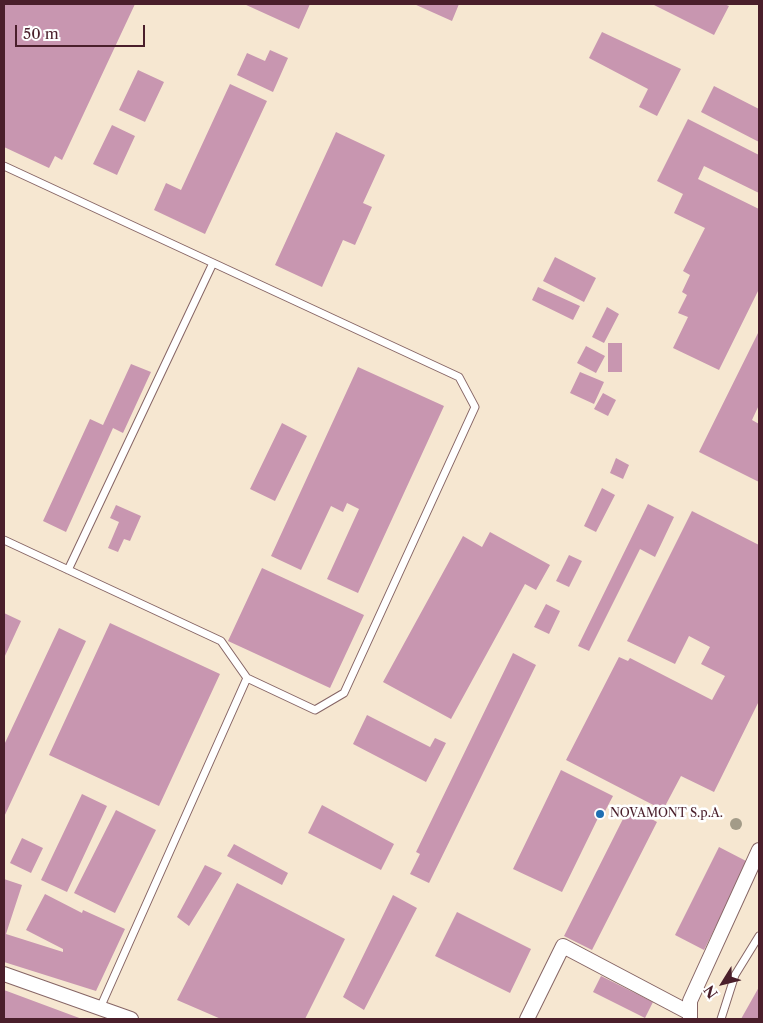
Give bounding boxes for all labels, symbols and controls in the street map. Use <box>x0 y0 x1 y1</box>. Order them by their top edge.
scale bar <box>18 15 148 47</box>
text: 50 m <box>23 24 59 43</box>
place label: NOVAMONT S.p.A. <box>610 807 723 821</box>
marker: NOVAMONT S.p.A. <box>594 808 606 820</box>
north arrow <box>698 958 748 1008</box>
text: N <box>700 982 722 1002</box>

